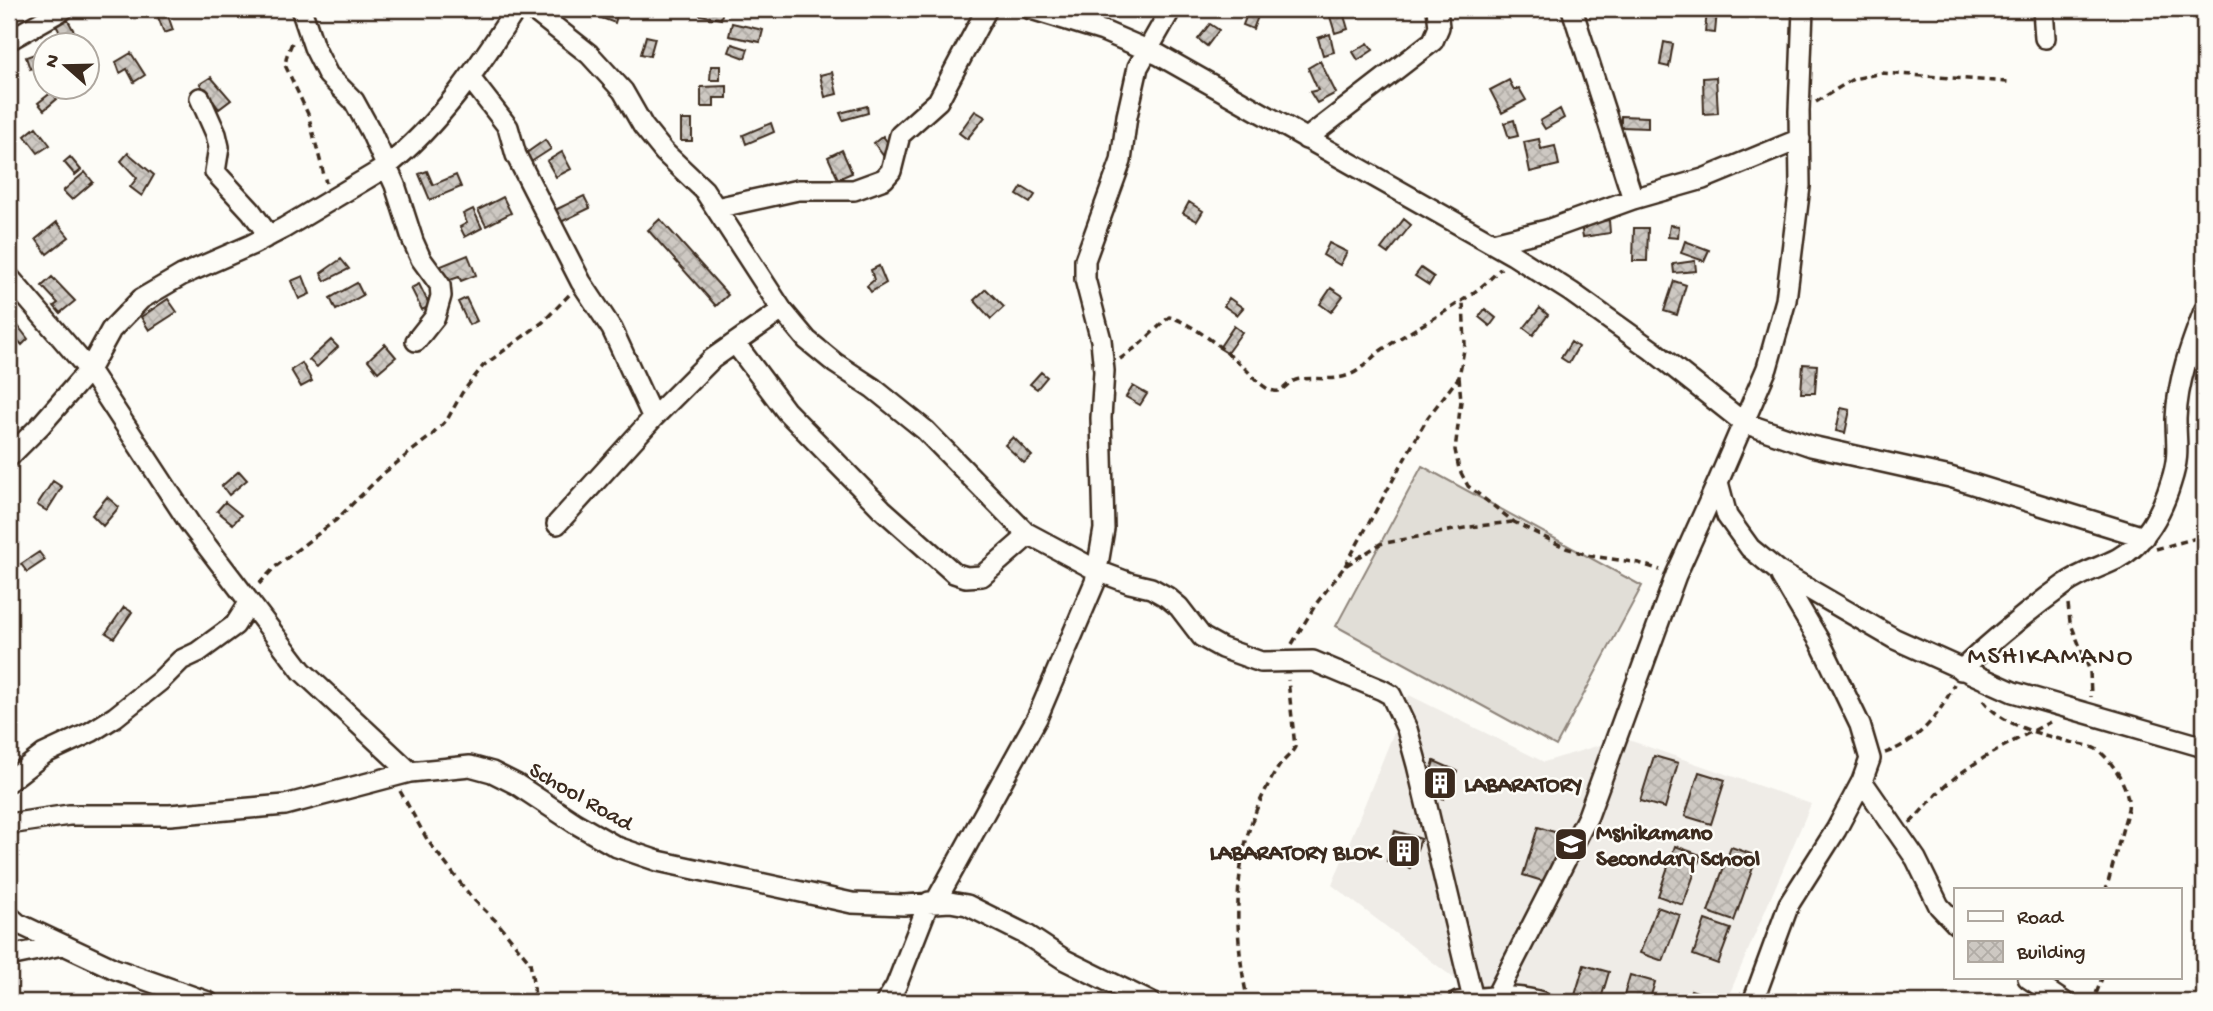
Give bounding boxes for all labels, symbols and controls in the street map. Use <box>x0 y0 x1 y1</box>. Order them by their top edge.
north arrow <box>32 32 102 102</box>
text: N <box>40 52 66 71</box>
district label: MSHIKAMANO <box>1968 643 2134 674</box>
street label: School Road <box>524 757 638 839</box>
building icon: LABARATORY <box>1421 764 1459 802</box>
place label: LABARATORY <box>1464 773 1583 800</box>
place label: Mshikamano Secondary School <box>1596 821 1760 874</box>
school or university icon: Mshikamano Secondary School <box>1552 825 1590 863</box>
building icon: LABARATORY BLOK <box>1385 832 1423 870</box>
place label: LABARATORY BLOK <box>1210 841 1383 868</box>
legend <box>1954 888 2182 979</box>
text: Road <box>2017 907 2065 932</box>
text: Building <box>2016 942 2086 967</box>

